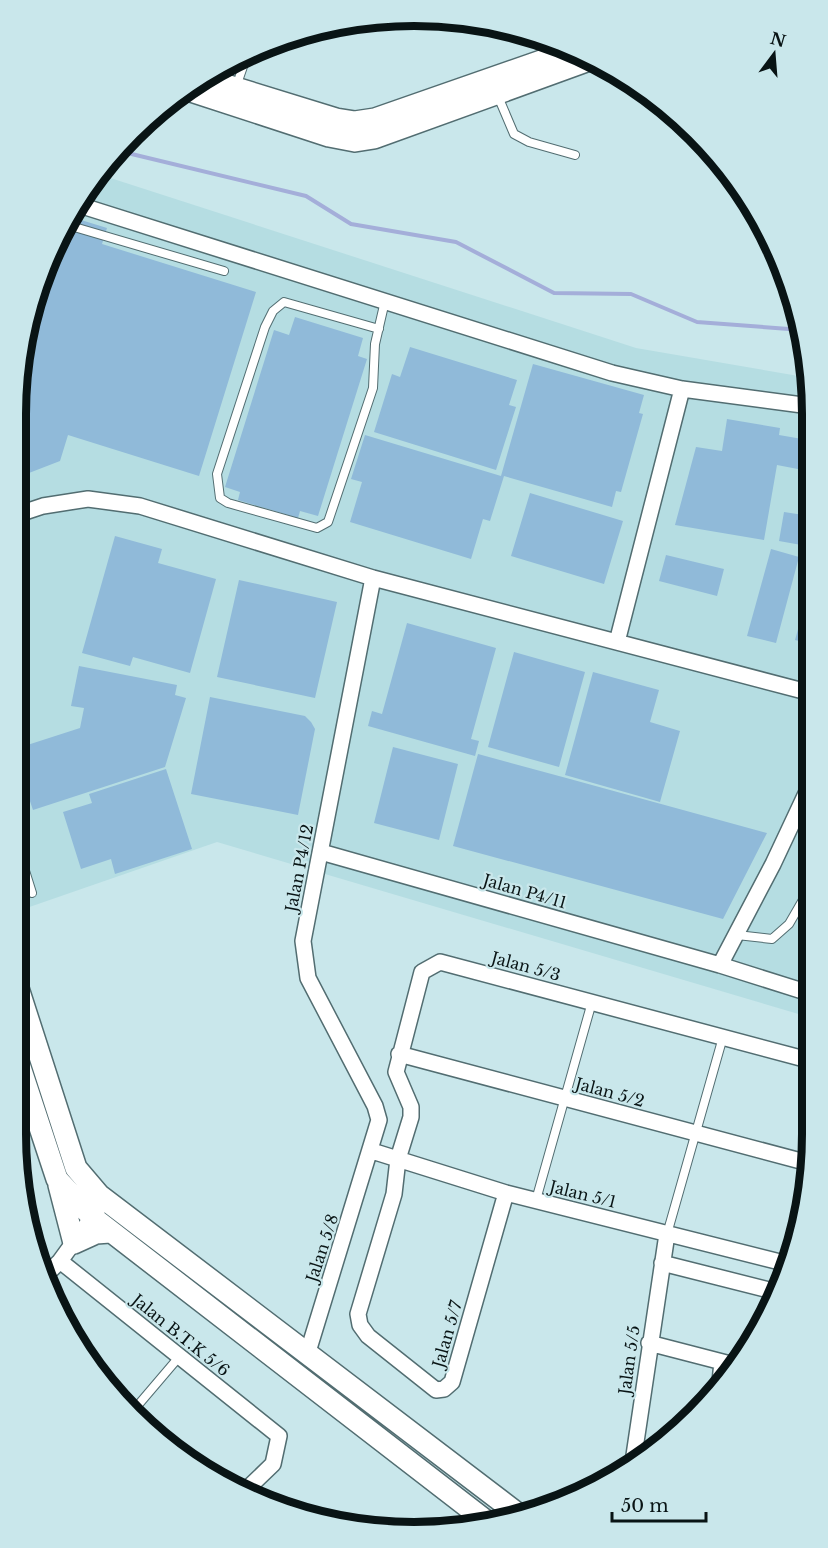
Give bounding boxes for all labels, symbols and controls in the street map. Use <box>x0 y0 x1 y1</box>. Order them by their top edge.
north arrow <box>744 24 804 84</box>
text: N <box>768 28 788 51</box>
street label: Jalan P4/12 <box>280 823 317 915</box>
street label: Jalan P4/11 <box>479 869 569 912</box>
street label: Jalan 5/3 <box>487 947 563 985</box>
street label: Jalan 5/2 <box>571 1073 647 1111</box>
street label: Jalan 5/1 <box>546 1176 618 1212</box>
street label: Jalan 5/8 <box>301 1211 342 1287</box>
street label: Jalan B.T.K 5/6 <box>127 1288 234 1380</box>
street label: Jalan 5/7 <box>427 1297 466 1372</box>
street label: Jalan 5/5 <box>614 1324 644 1398</box>
scale bar <box>612 1485 706 1523</box>
text: 50 m <box>621 1495 669 1517</box>

